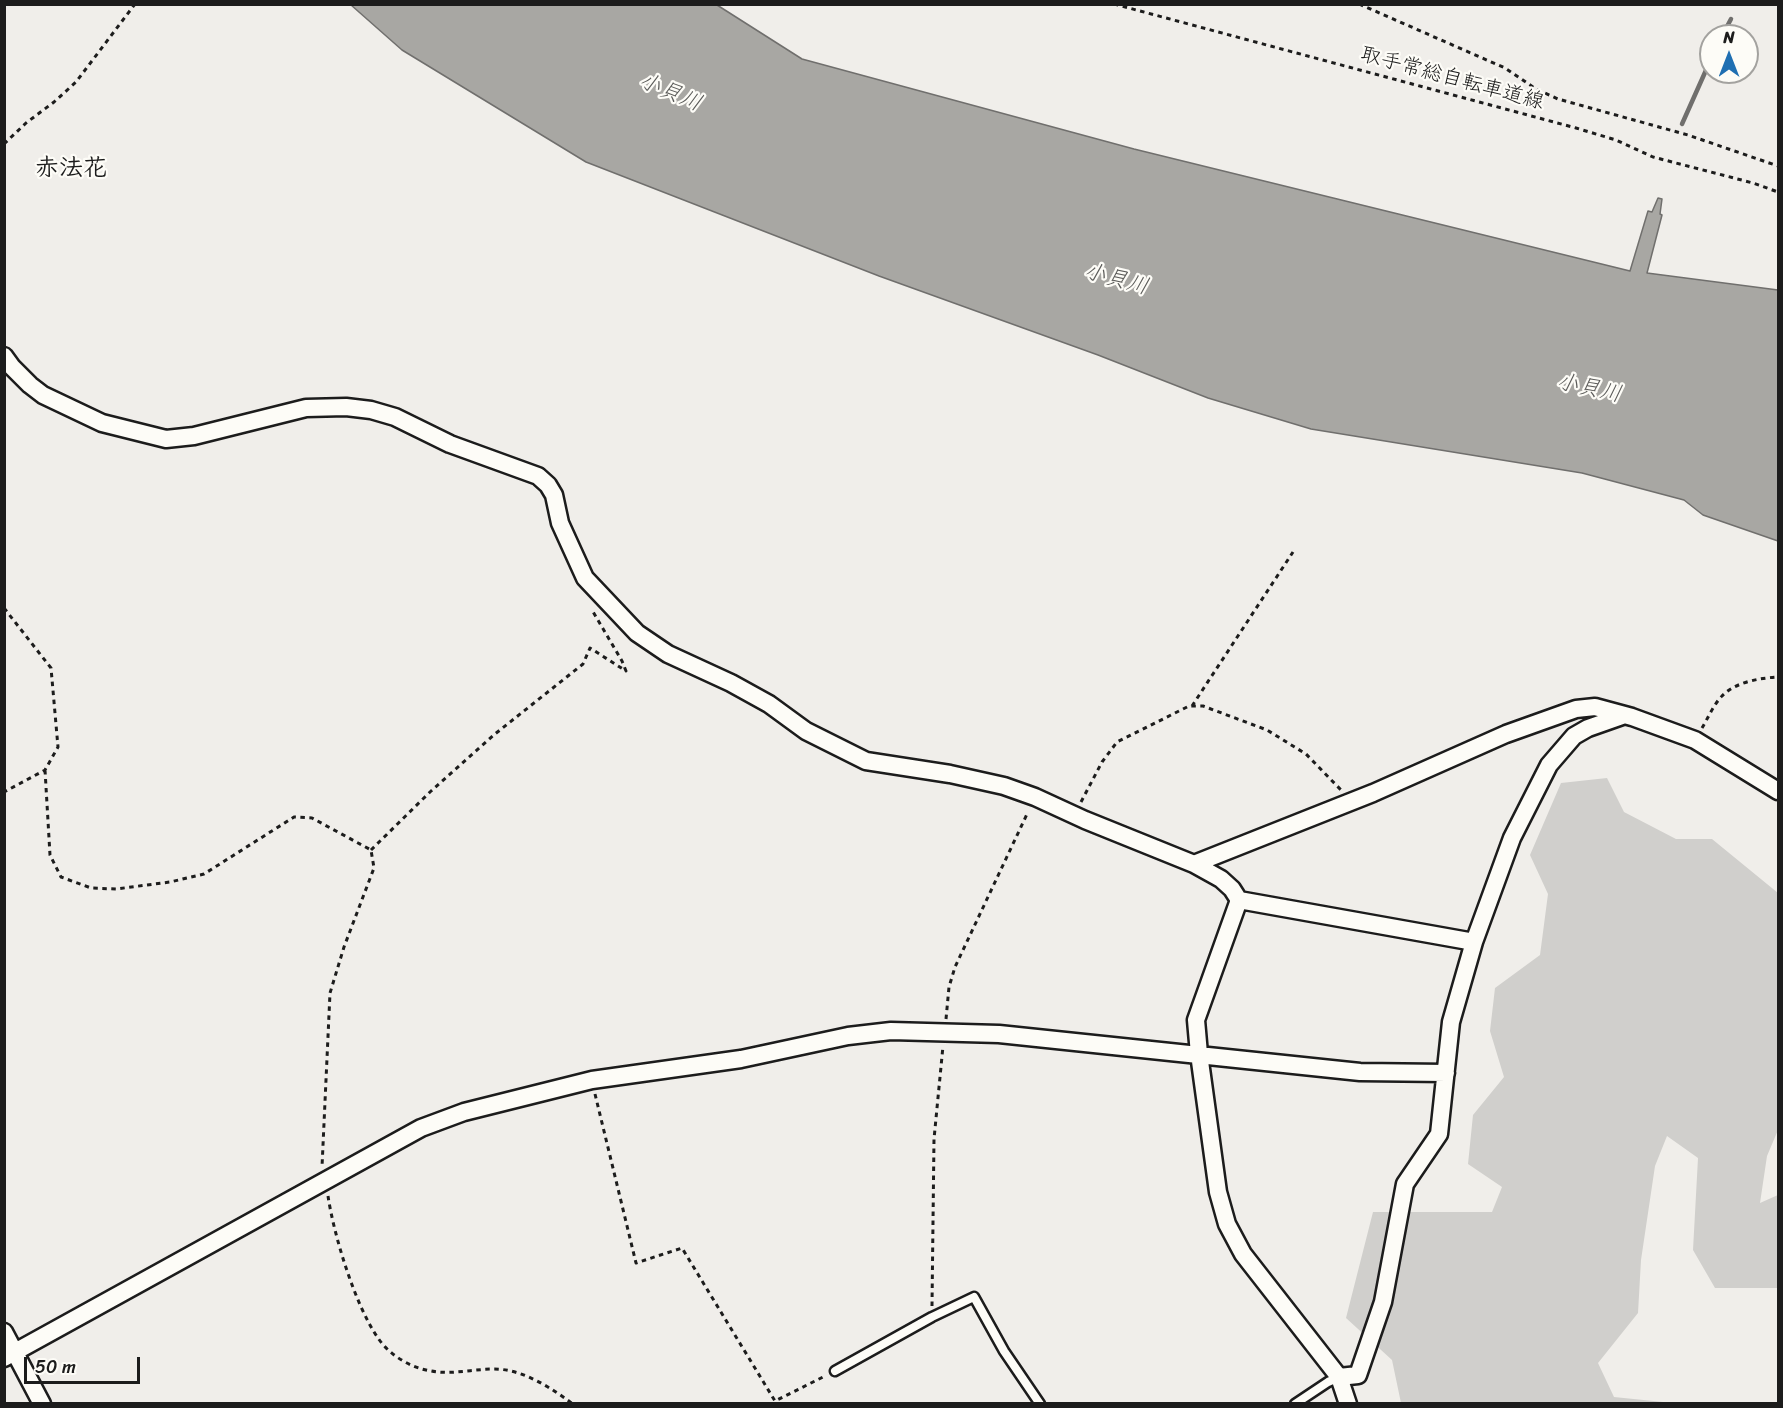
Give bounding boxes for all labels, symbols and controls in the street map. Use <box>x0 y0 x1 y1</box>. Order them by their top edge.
text: N <box>1723 23 1735 52</box>
north arrow <box>1699 24 1759 84</box>
street label: 取手常総自転車道線 <box>1357 42 1547 116</box>
water label: 小貝川 <box>634 68 706 118</box>
district label: 赤法花 <box>35 155 107 183</box>
water label: 小貝川 <box>1081 259 1151 301</box>
water label: 小貝川 <box>1554 369 1624 409</box>
scale bar <box>27 1345 142 1383</box>
text: 50 m <box>35 1351 76 1383</box>

